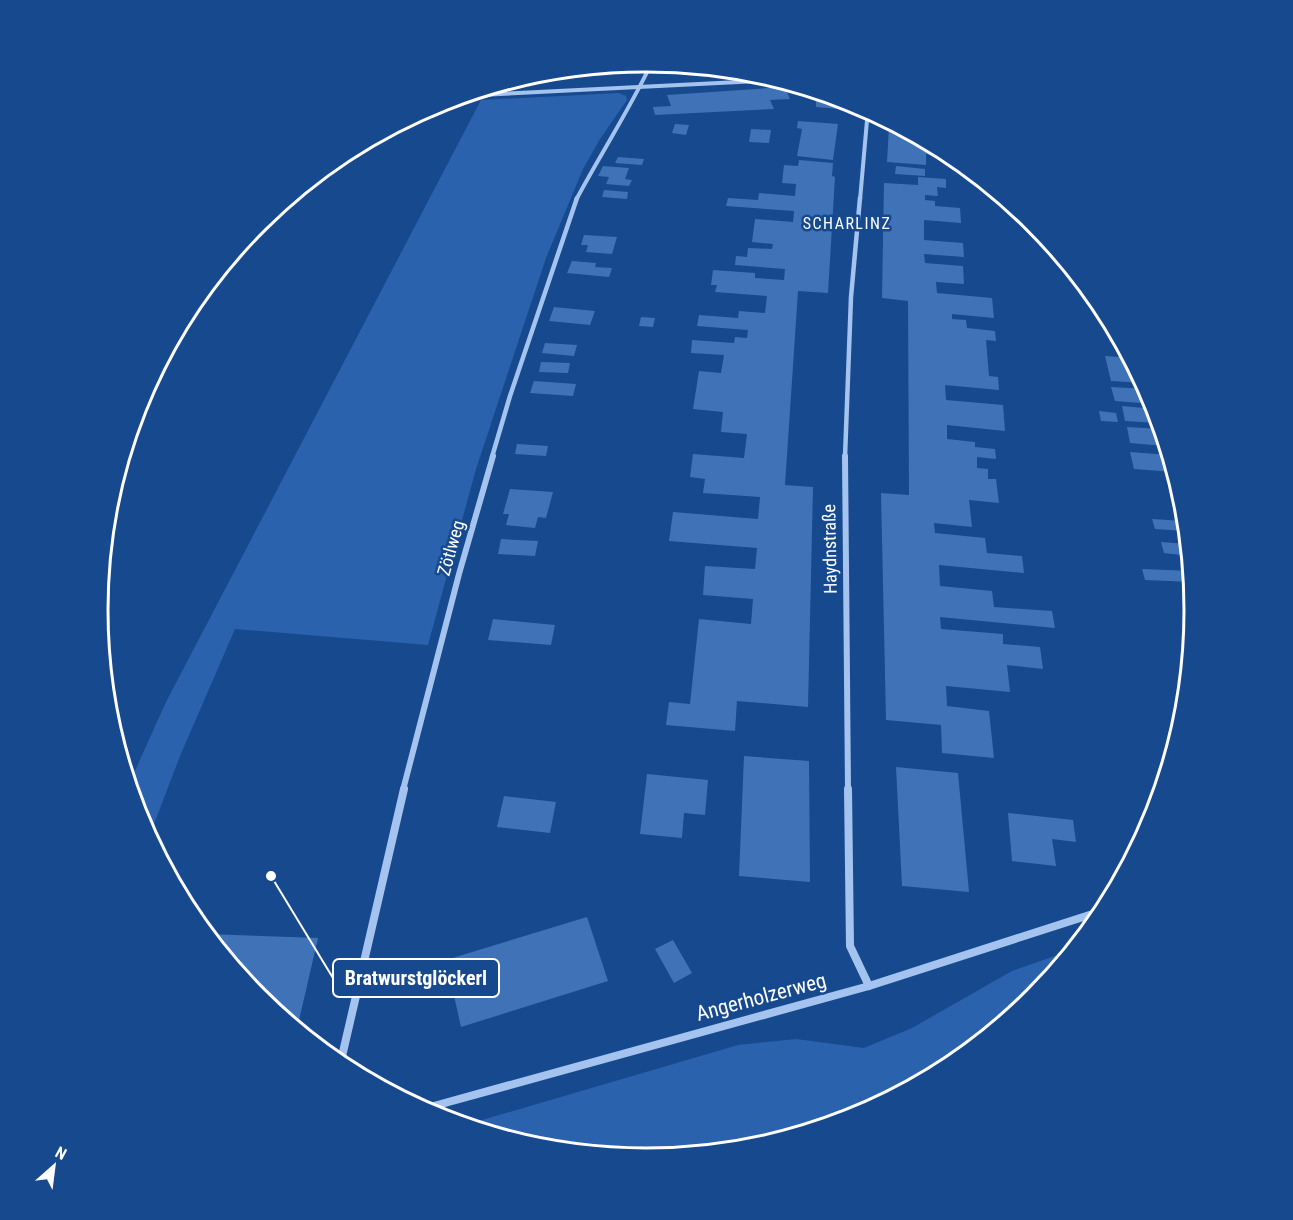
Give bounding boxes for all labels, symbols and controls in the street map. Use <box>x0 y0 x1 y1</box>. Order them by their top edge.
district label: SCHARLINZ <box>803 214 891 233</box>
street label: Haydnstraße <box>818 504 841 594</box>
street label: Zötlweg <box>433 518 468 578</box>
callout: Bratwurstglöckerl <box>333 959 499 997</box>
text: Bratwurstglöckerl <box>345 966 487 990</box>
street label: Angerholzerweg <box>693 968 829 1026</box>
north arrow <box>24 1136 84 1196</box>
text: N <box>52 1143 70 1164</box>

